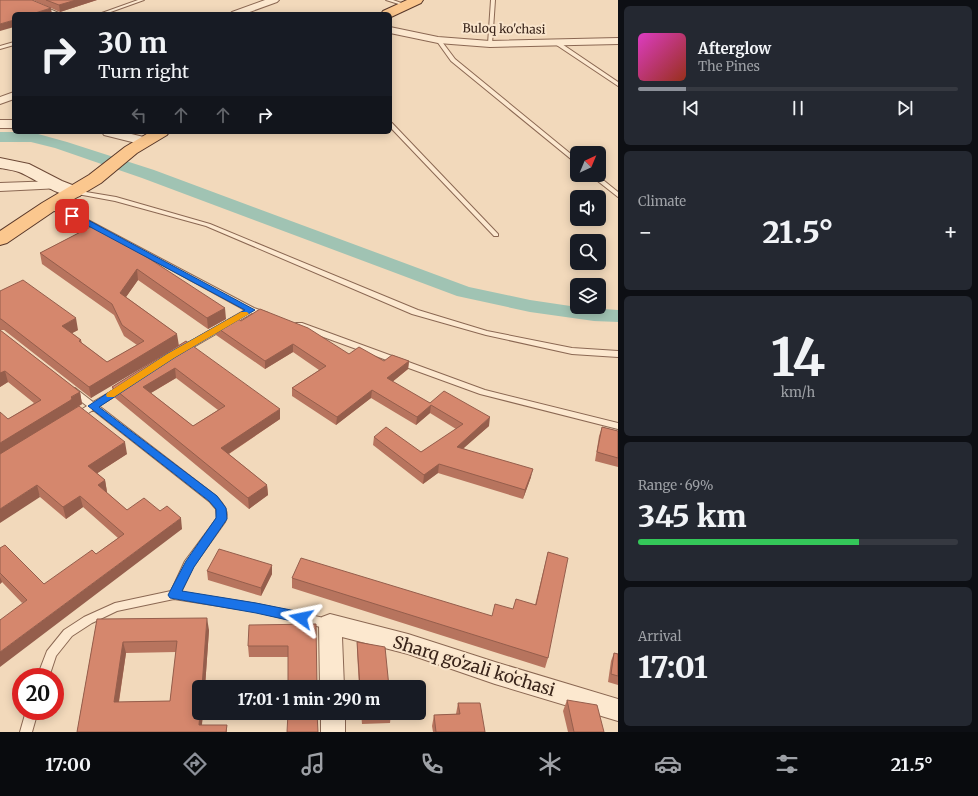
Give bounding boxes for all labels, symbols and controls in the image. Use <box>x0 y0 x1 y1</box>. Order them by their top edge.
street label: Buloq ko'chasi <box>462 20 546 37</box>
text: 30 m <box>98 25 167 61</box>
icon: right <box>32 28 84 80</box>
text: Afterglow <box>698 39 771 58</box>
text: The Pines <box>698 58 760 75</box>
text: Turn right <box>98 60 189 83</box>
icon: previous <box>680 97 702 119</box>
icon: pause <box>787 97 809 119</box>
icon: next <box>894 97 916 119</box>
icon: left <box>128 104 150 126</box>
icon: ahead <box>170 104 192 126</box>
icon: ahead <box>212 104 234 126</box>
icon: right <box>254 104 276 126</box>
north arrow <box>570 146 606 182</box>
map controls <box>570 146 606 314</box>
button: sound <box>570 190 606 226</box>
text: Climate <box>638 193 686 210</box>
pin <box>55 199 89 233</box>
icon: arrive <box>61 205 83 227</box>
text: 21.5° <box>763 213 833 251</box>
text: − <box>638 218 653 246</box>
text: + <box>943 218 958 246</box>
button: search <box>570 234 606 270</box>
button: layers <box>570 278 606 314</box>
text: 14 <box>771 325 825 390</box>
text: km/h <box>781 384 815 401</box>
text: Range · 69% <box>638 477 713 494</box>
text: 345 km <box>638 497 747 535</box>
position arrow <box>280 597 322 639</box>
text: Arrival <box>638 628 681 645</box>
street label: Sharq goʻzali koʻchasi <box>390 631 558 701</box>
text: 17:01 <box>638 648 708 686</box>
speed limit sign: 20 <box>12 668 64 720</box>
text: 17:01 · 1 min · 290 m <box>238 690 380 709</box>
icon: directions <box>181 750 209 778</box>
icon: music <box>299 750 327 778</box>
icon: phone <box>418 750 446 778</box>
icon: climate <box>536 750 564 778</box>
icon: car <box>654 750 682 778</box>
icon: filters <box>773 750 801 778</box>
text: 17:00 <box>45 753 91 776</box>
text: 21.5° <box>891 753 933 776</box>

